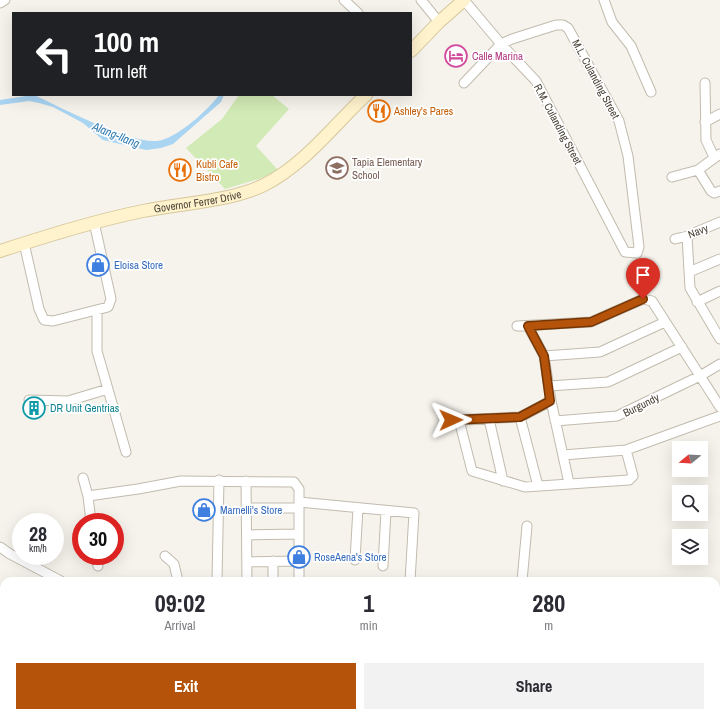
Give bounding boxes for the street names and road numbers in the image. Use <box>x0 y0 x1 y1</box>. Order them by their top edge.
street label: M.L. Culanding Street <box>569 37 623 121</box>
street label: R.M. Culanding Street <box>531 81 585 167</box>
street label: Governor Ferrer Drive <box>153 187 243 216</box>
street label: Navy <box>686 221 711 241</box>
street label: Burgundy <box>621 390 662 420</box>

